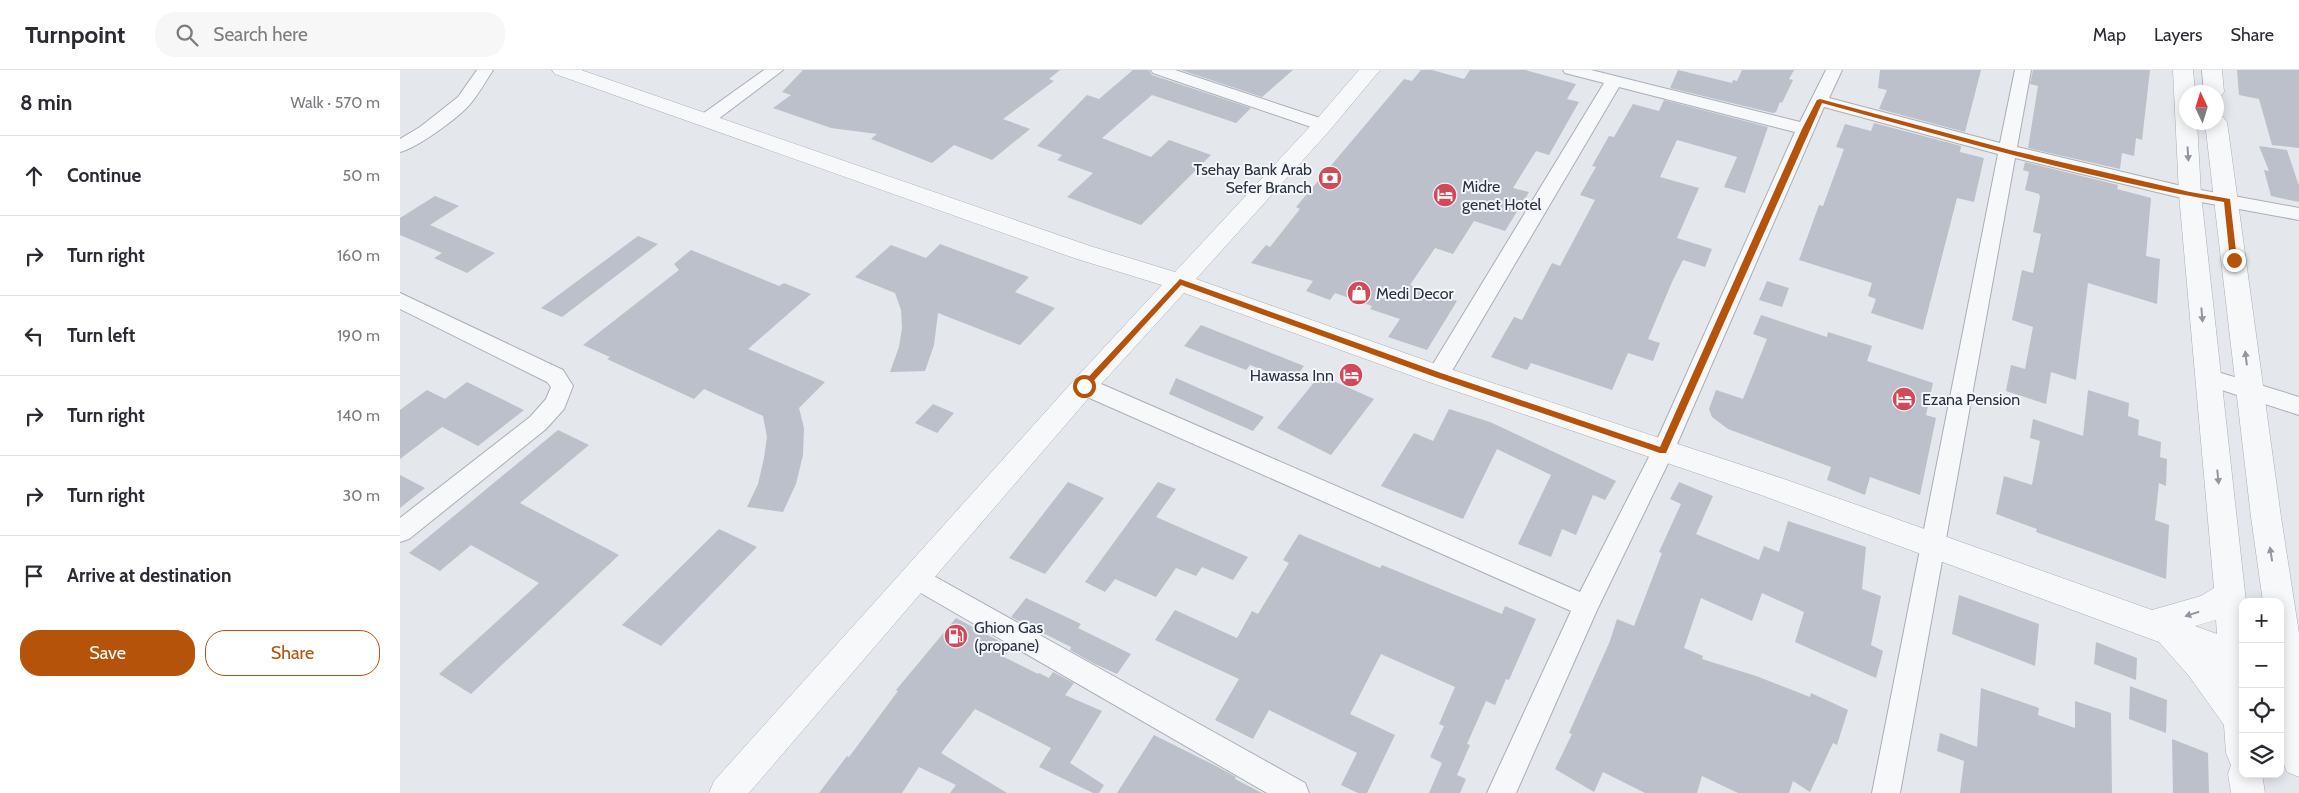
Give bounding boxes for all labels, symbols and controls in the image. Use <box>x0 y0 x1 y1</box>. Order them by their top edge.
search box <box>155 12 505 57</box>
text: Turnpoint <box>25 20 125 49</box>
icon: search <box>173 21 201 49</box>
text: Search here <box>213 23 308 46</box>
text: Map <box>2093 24 2126 46</box>
text: Layers <box>2154 24 2203 46</box>
text: Share <box>2231 24 2274 46</box>
north arrow <box>2179 85 2224 130</box>
text: 8 min <box>20 90 72 115</box>
text: Walk · 570 m <box>291 93 380 112</box>
one-way arrow <box>2184 146 2192 162</box>
place label: Tsehay Bank Arab Sefer Branch <box>1194 160 1312 197</box>
icon: ahead <box>20 162 48 190</box>
text: Continue <box>67 164 141 187</box>
bank icon: Tsehay Bank Arab Sefer Branch <box>1317 165 1343 191</box>
text: 50 m <box>343 166 380 185</box>
place label: Midre genet Hotel <box>1462 177 1542 214</box>
hotel icon: Midre genet Hotel <box>1432 182 1458 208</box>
icon: right <box>20 242 48 270</box>
text: Turn right <box>67 244 145 267</box>
text: 160 m <box>337 246 380 265</box>
route end <box>2223 249 2246 272</box>
shop icon: Medi Decor <box>1346 280 1372 306</box>
place label: Medi Decor <box>1376 284 1455 303</box>
one-way arrow <box>2198 308 2206 324</box>
icon: left <box>20 322 48 350</box>
text: Turn left <box>67 324 135 347</box>
text: 190 m <box>337 326 380 345</box>
one-way arrow <box>2242 349 2250 365</box>
hotel icon: Hawassa Inn <box>1338 362 1364 388</box>
place label: Hawassa Inn <box>1250 366 1334 385</box>
route start <box>1073 375 1096 398</box>
hotel icon: Ezana Pension <box>1891 386 1917 412</box>
place label: Ezana Pension <box>1922 390 2020 409</box>
icon: right <box>20 402 48 430</box>
text: Turn right <box>67 404 145 427</box>
text: 140 m <box>337 406 380 425</box>
one-way arrow <box>2214 469 2222 485</box>
icon: right <box>20 482 48 510</box>
text: Turn right <box>67 484 145 507</box>
text: 30 m <box>343 486 380 505</box>
one-way arrow <box>2267 545 2275 561</box>
icon: arrive <box>20 562 48 590</box>
text: Arrive at destination <box>67 564 231 587</box>
map controls <box>2239 598 2284 778</box>
button: + <box>2239 598 2284 643</box>
one-way arrow <box>2184 610 2199 618</box>
place label: Ghion Gas (propane) <box>974 618 1043 655</box>
fuel station icon: Ghion Gas (propane) <box>943 623 969 649</box>
button: Save <box>20 630 195 676</box>
button: Share <box>205 630 380 676</box>
button: − <box>2239 643 2284 688</box>
button: locate <box>2239 688 2284 733</box>
button: layers <box>2239 733 2284 778</box>

